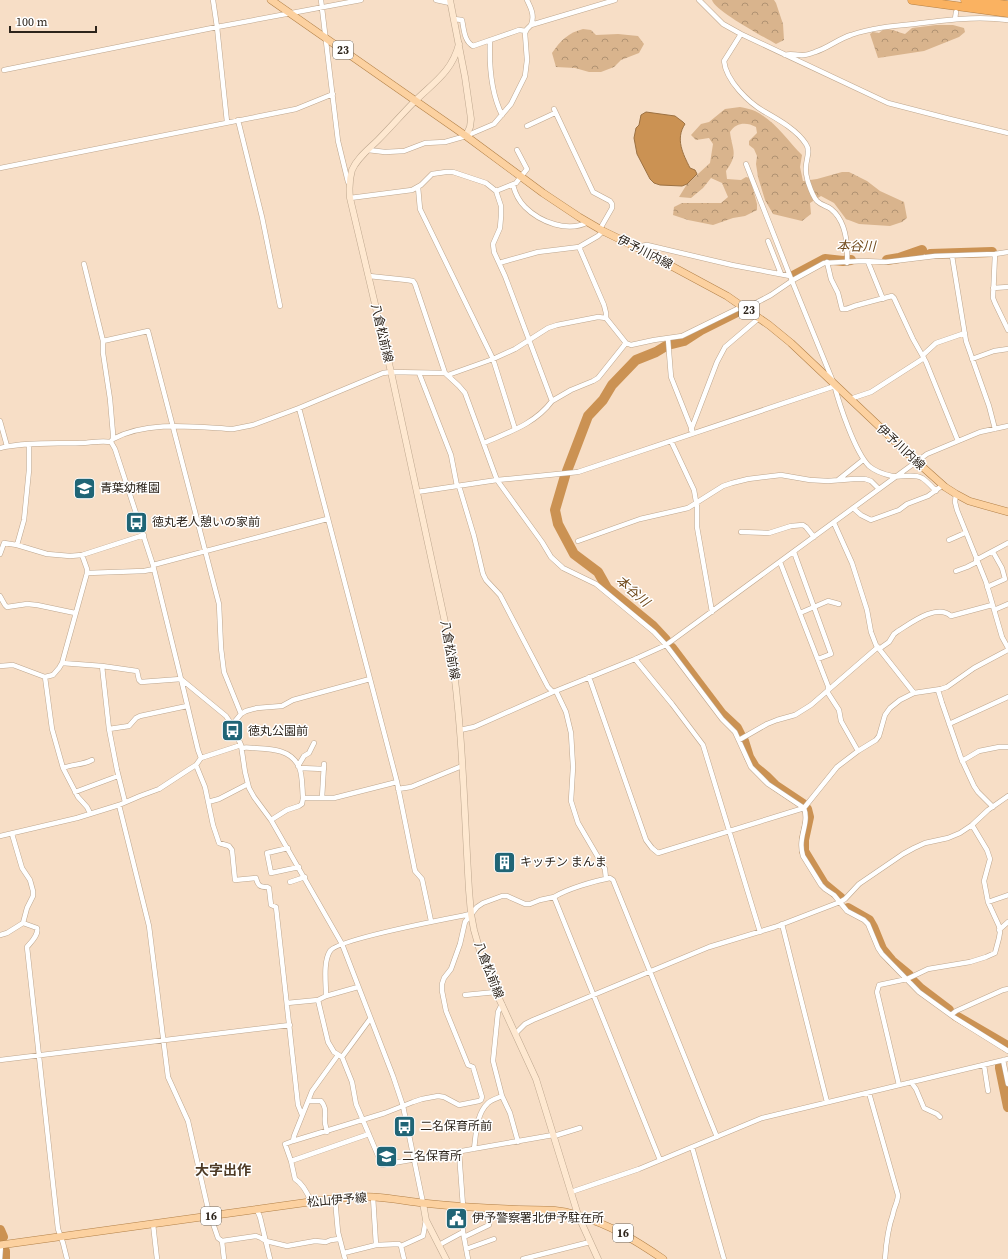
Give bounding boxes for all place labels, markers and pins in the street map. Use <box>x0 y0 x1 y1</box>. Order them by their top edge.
school or university icon: 青葉幼稚園 <box>72 475 98 501</box>
place label: 青葉幼稚園 <box>100 480 160 496</box>
bus stop icon: 徳丸老人憩いの家前 <box>123 509 149 535</box>
place label: 徳丸老人憩いの家前 <box>152 514 260 530</box>
bus stop icon: 徳丸公園前 <box>220 718 246 744</box>
place label: 徳丸公園前 <box>248 723 308 739</box>
building icon: キッチン まんま <box>492 849 518 875</box>
place label: キッチン まんま <box>520 854 607 870</box>
bus stop icon: 二名保育所前 <box>392 1113 418 1139</box>
place label: 二名保育所前 <box>420 1118 492 1134</box>
school or university icon: 二名保育所 <box>373 1143 399 1169</box>
place label: 二名保育所 <box>402 1148 462 1164</box>
public building icon: 伊予警察署北伊予駐在所 <box>444 1205 470 1231</box>
place label: 伊予警察署北伊予駐在所 <box>472 1210 604 1226</box>

